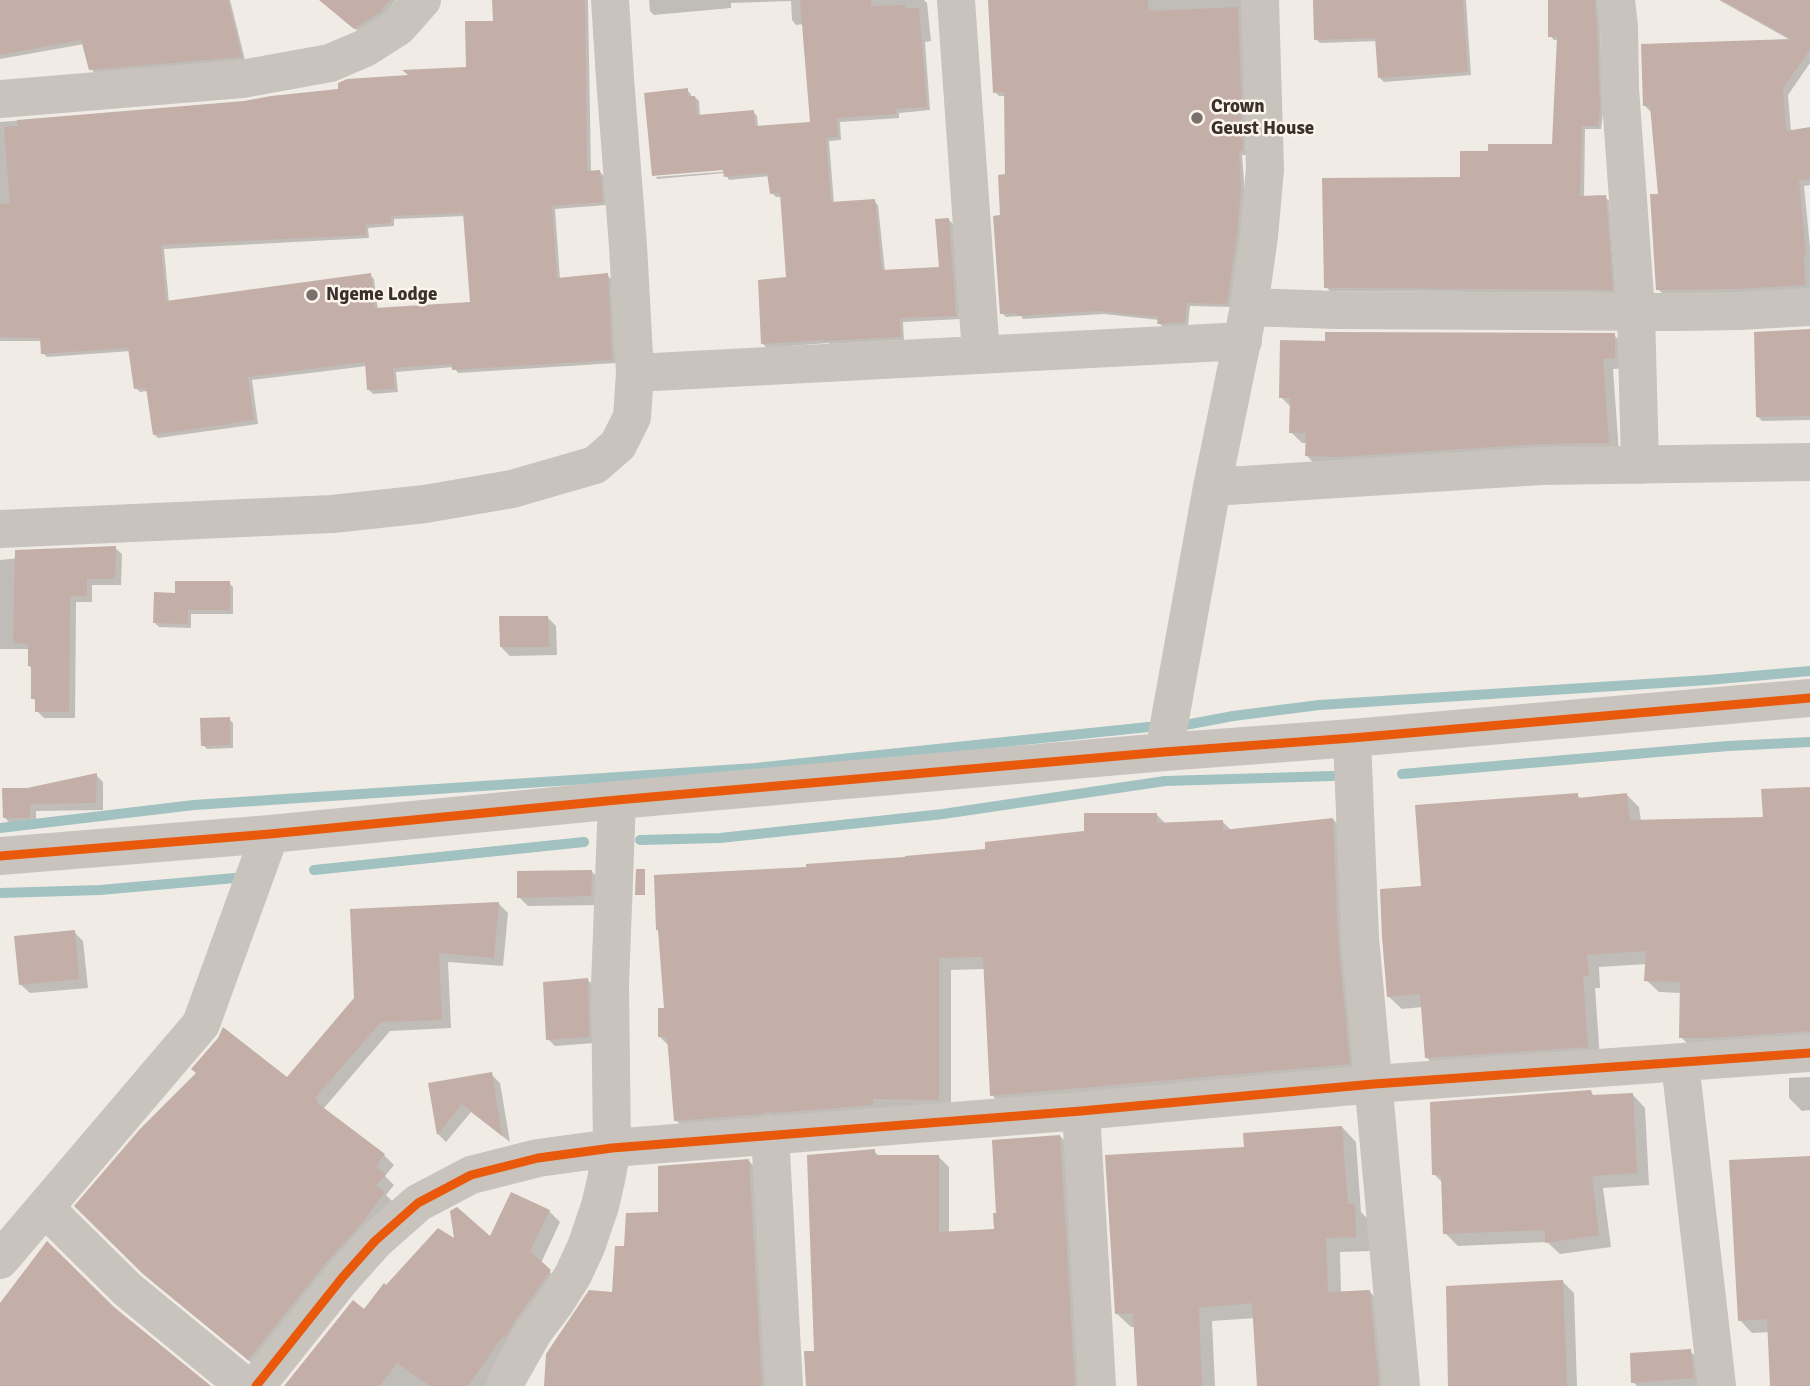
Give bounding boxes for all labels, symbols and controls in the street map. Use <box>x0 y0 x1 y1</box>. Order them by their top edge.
place label: Crown Geust House <box>1211 96 1314 140</box>
marker: Crown Geust House <box>1189 110 1205 126</box>
place label: Ngeme Lodge <box>326 284 437 306</box>
marker: Ngeme Lodge <box>304 287 320 303</box>

